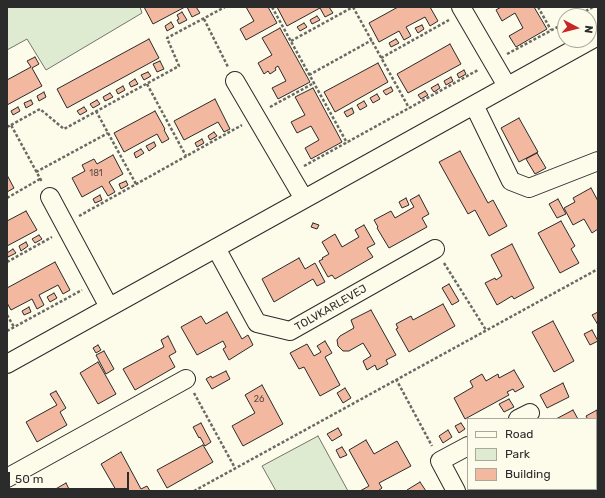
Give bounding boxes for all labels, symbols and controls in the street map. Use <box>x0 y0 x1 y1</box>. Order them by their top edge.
north arrow <box>557 8 597 48</box>
text: N <box>581 25 595 34</box>
house number: 181 <box>89 168 103 178</box>
street label: TOLVKARLEVEJ <box>293 282 369 334</box>
house number: 26 <box>254 394 264 404</box>
legend <box>467 418 597 490</box>
text: Road <box>505 427 533 441</box>
text: Park <box>505 447 530 461</box>
scale bar <box>10 464 131 490</box>
text: Building <box>505 467 551 481</box>
text: 50 m <box>15 472 43 486</box>

